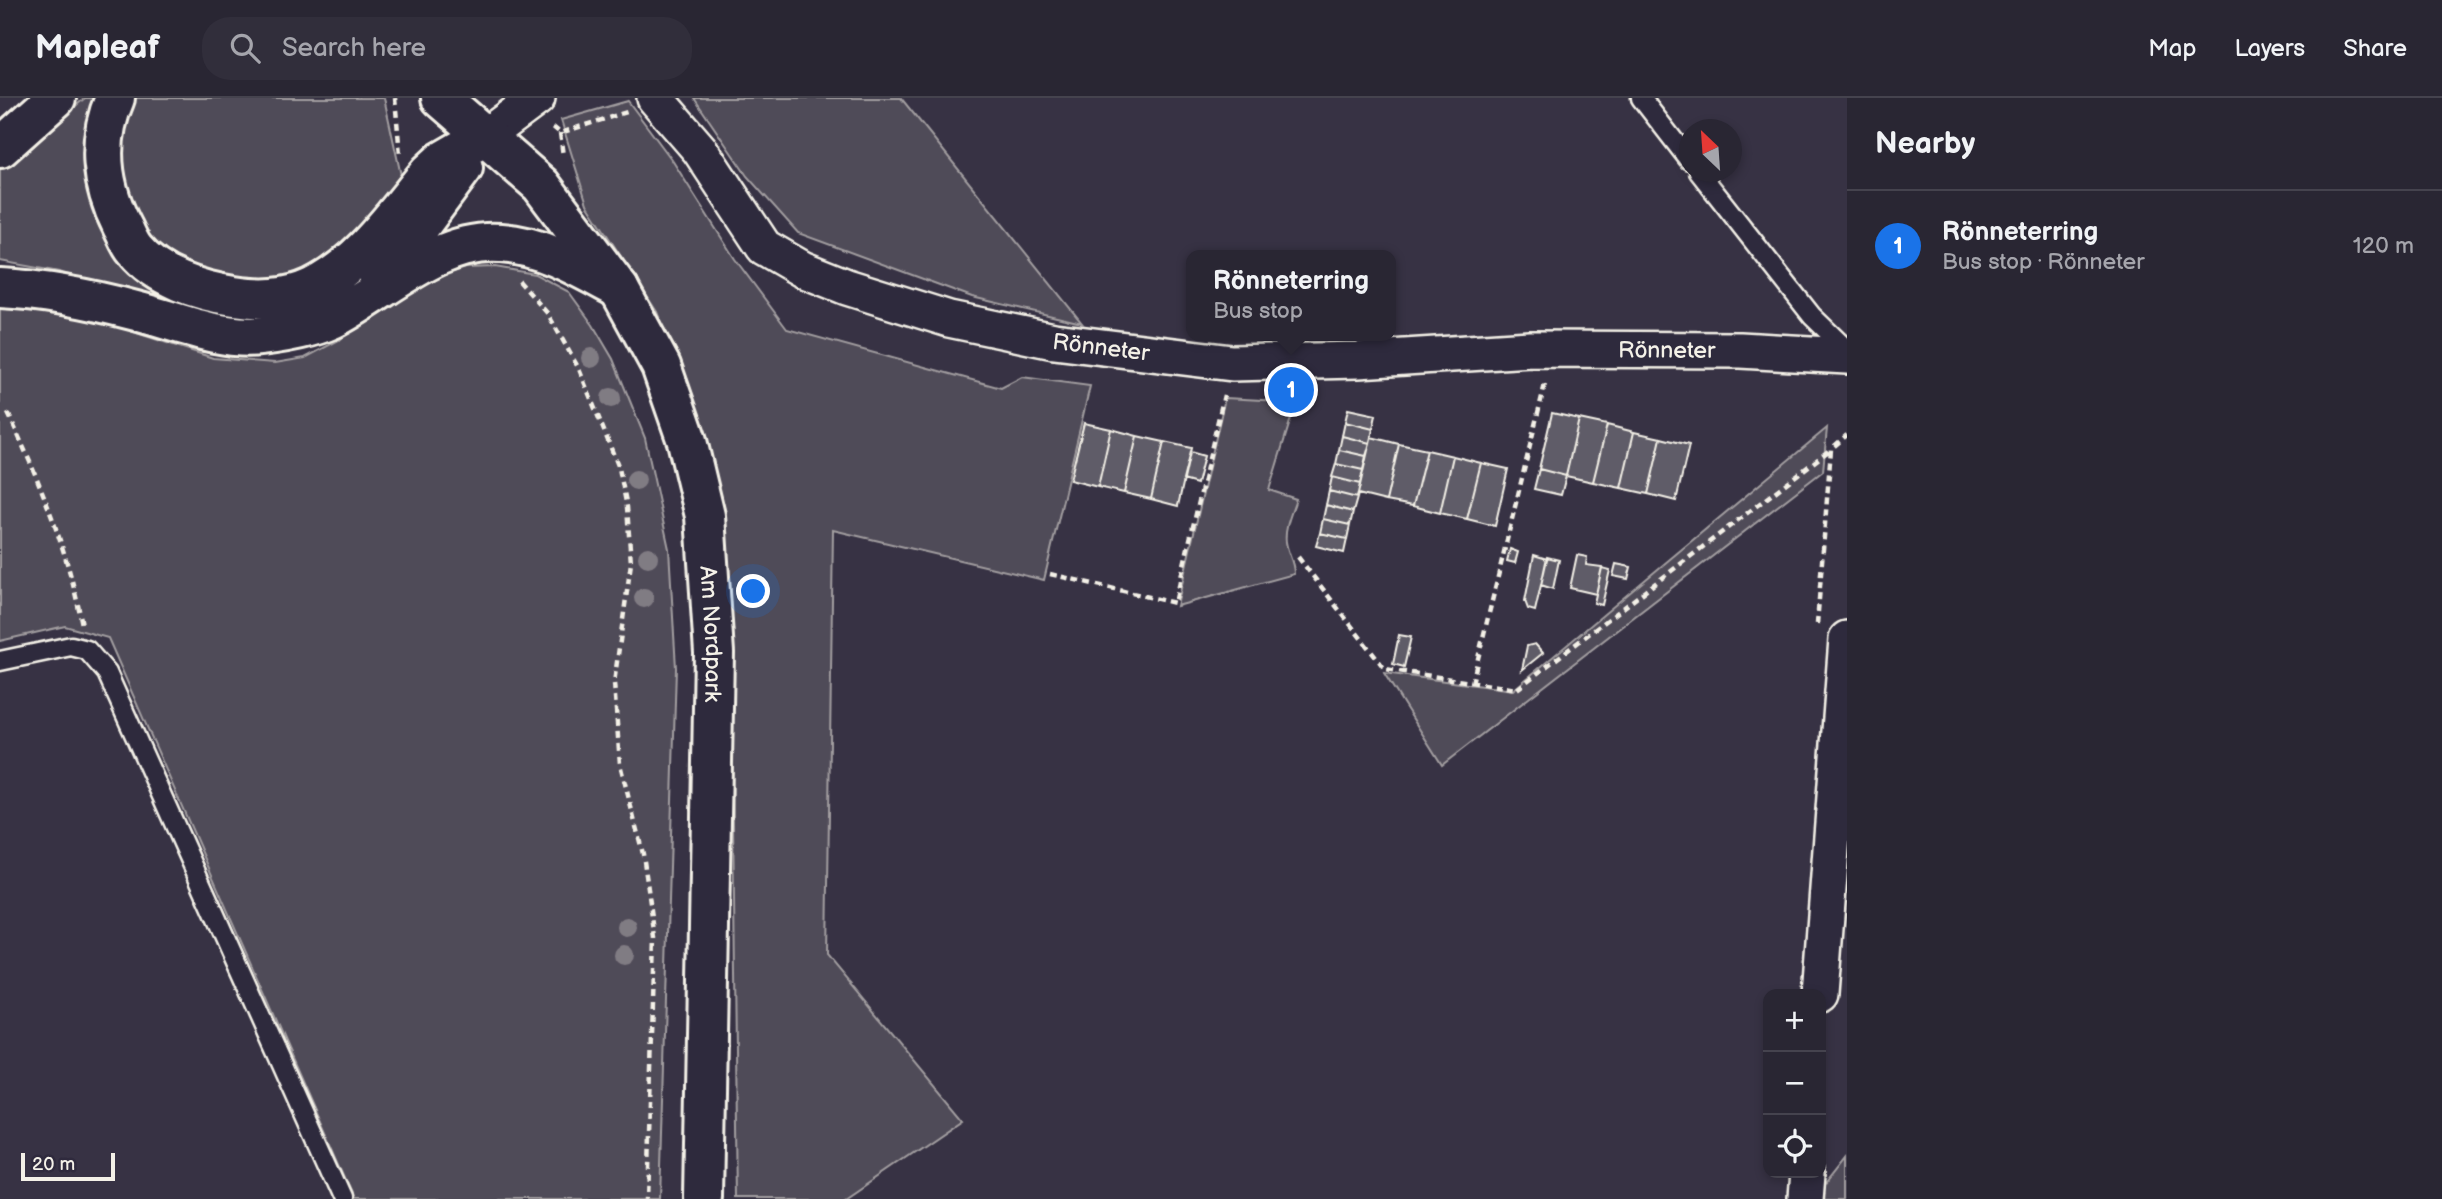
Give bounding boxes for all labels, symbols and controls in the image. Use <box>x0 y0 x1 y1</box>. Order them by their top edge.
search box <box>202 17 692 80</box>
text: Mapleaf <box>35 28 160 68</box>
icon: search <box>226 29 264 67</box>
text: Search here <box>282 33 426 64</box>
text: Map <box>2148 34 2196 63</box>
text: Layers <box>2234 34 2305 63</box>
text: Share <box>2343 34 2407 63</box>
north arrow <box>1679 119 1742 182</box>
text: Nearby <box>1875 126 1975 162</box>
text: Rönneterring <box>1942 217 2098 248</box>
text: 1 <box>1893 232 1903 260</box>
text: 120 m <box>2353 232 2414 260</box>
text: Bus stop · Rönneter <box>1942 248 2145 276</box>
popup <box>1186 250 1396 341</box>
text: Rönneterring <box>1213 266 1369 297</box>
text: Bus stop <box>1213 297 1303 325</box>
street label: Rönneter <box>1051 328 1152 368</box>
street label: Rönneter <box>1618 336 1716 365</box>
pin: 1 <box>1268 364 1314 416</box>
street label: Am Nordpark <box>693 565 727 703</box>
your location <box>736 574 770 608</box>
map controls <box>1763 989 1826 1178</box>
button: + <box>1763 989 1826 1052</box>
button: − <box>1763 1052 1826 1115</box>
button: locate <box>1763 1115 1826 1178</box>
scale bar <box>21 1150 116 1182</box>
text: 20 m <box>32 1153 75 1176</box>

